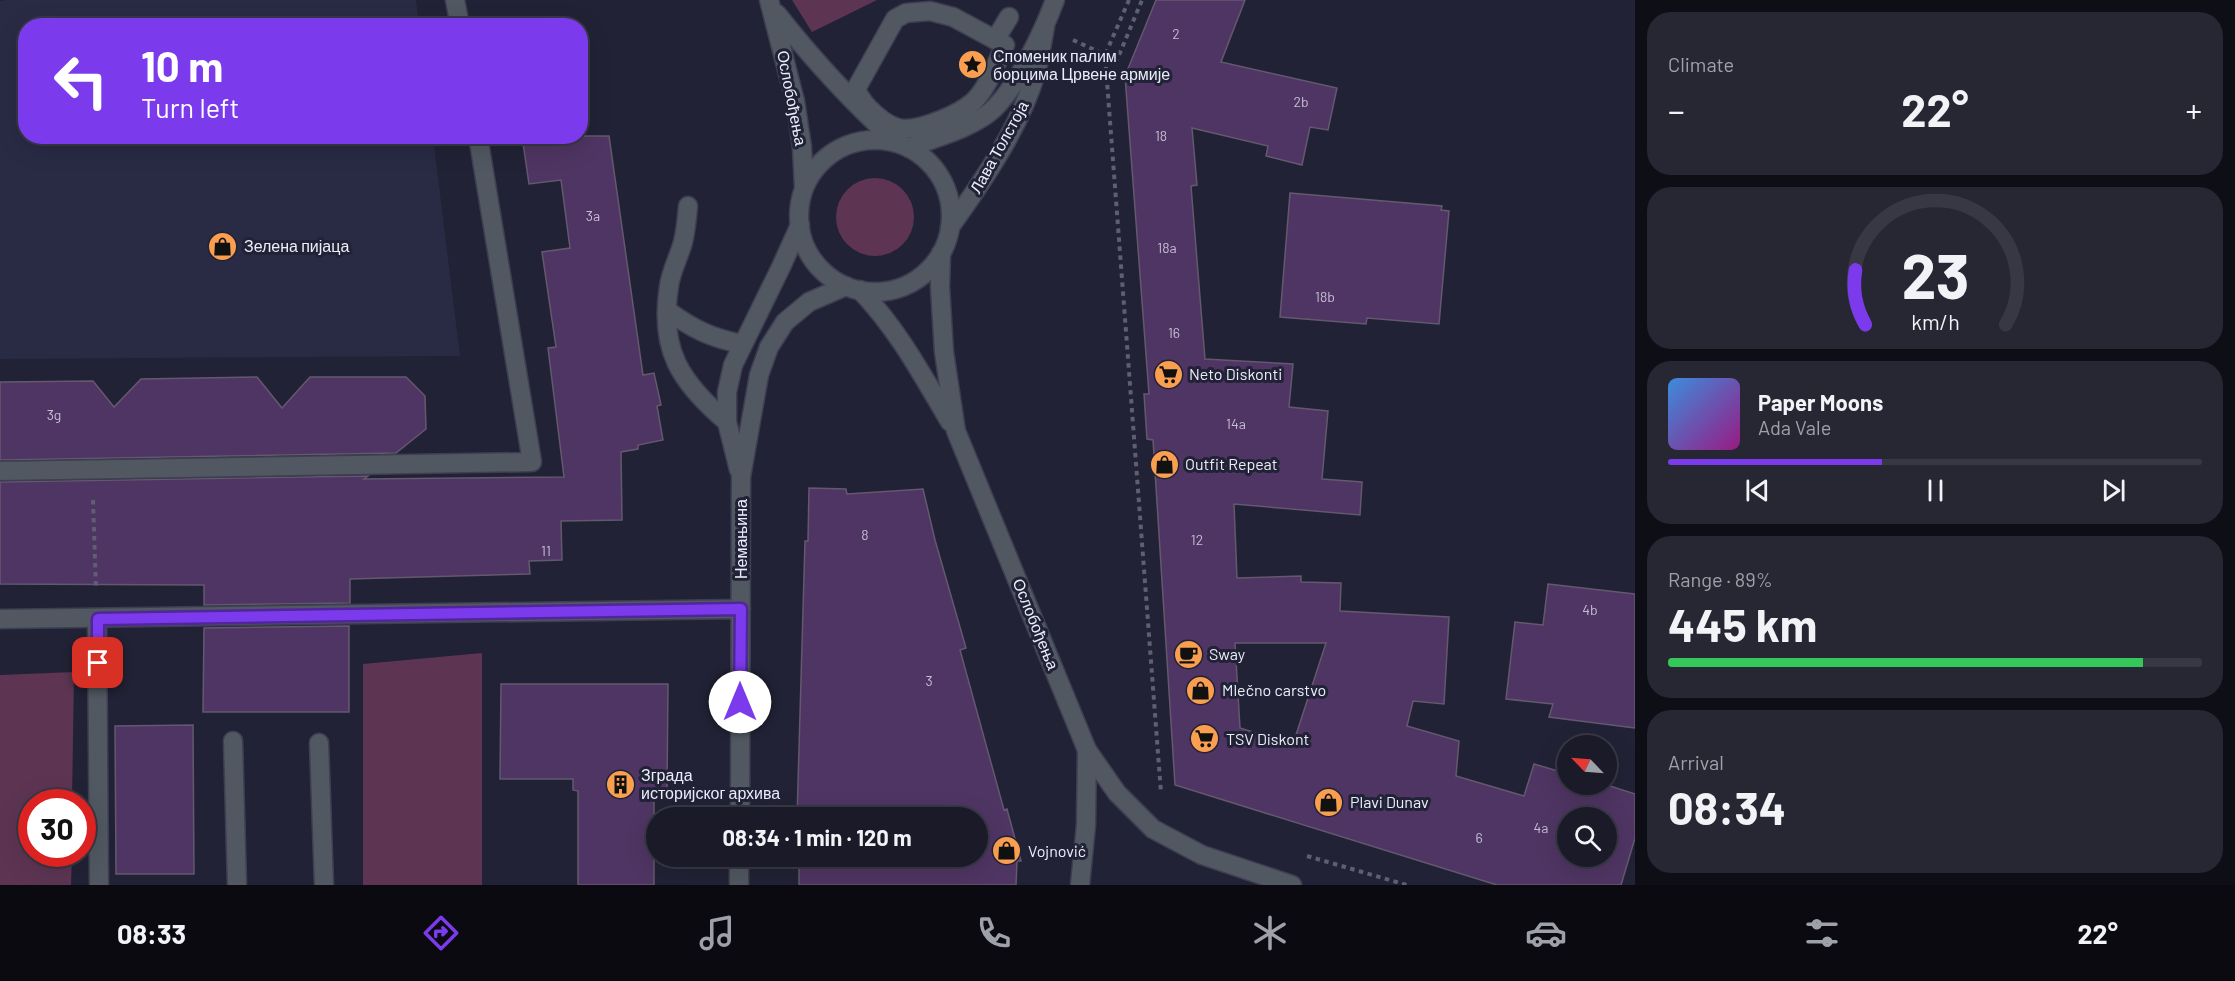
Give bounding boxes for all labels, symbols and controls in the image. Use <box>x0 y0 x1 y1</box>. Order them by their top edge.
house number: 2 <box>1172 25 1180 42</box>
text: 10 m <box>141 40 223 90</box>
icon: left <box>42 42 120 120</box>
place label: Споменик палим борцима Црвене армије <box>993 46 1170 83</box>
street label: Ослобођења <box>774 49 811 147</box>
place icon: Споменик палим борцима Црвене армије <box>956 49 988 81</box>
text: Climate <box>1668 52 1734 76</box>
text: 22° <box>1901 82 1969 136</box>
text: − <box>1668 90 1685 130</box>
text: + <box>2185 90 2202 130</box>
text: Turn left <box>141 91 239 123</box>
house number: 2b <box>1293 93 1309 110</box>
street label: Лава Толстоја <box>965 97 1032 196</box>
house number: 18 <box>1155 127 1167 144</box>
house number: 3a <box>586 207 600 224</box>
shop icon: Зелена пијаца <box>207 230 239 262</box>
place label: Зелена пијаца <box>244 236 349 255</box>
text: 23 <box>1901 237 1969 311</box>
house number: 18a <box>1157 239 1177 256</box>
house number: 18b <box>1315 288 1335 305</box>
text: km/h <box>1911 309 1959 334</box>
house number: 16 <box>1168 324 1180 341</box>
supermarket icon: Neto Diskonti <box>1152 358 1184 390</box>
place label: Neto Diskonti <box>1189 364 1282 383</box>
text: Paper Moons <box>1758 389 1883 415</box>
house number: 3g <box>47 406 61 423</box>
house number: 14a <box>1226 415 1246 432</box>
text: Ada Vale <box>1758 415 1831 439</box>
shop icon: Outfit Repeat <box>1148 448 1180 480</box>
place label: Outfit Repeat <box>1185 454 1278 473</box>
icon: previous <box>1741 474 1774 507</box>
icon: pause <box>1919 474 1952 507</box>
icon: next <box>2097 474 2130 507</box>
street label: Немањина <box>731 499 750 579</box>
house number: 8 <box>861 526 869 543</box>
house number: 12 <box>1191 531 1203 548</box>
house number: 11 <box>541 542 551 559</box>
text: Range · 89% <box>1668 567 1773 591</box>
street label: Ослобођења <box>1010 575 1063 672</box>
text: 445 km <box>1668 597 1817 651</box>
house number: 4b <box>1582 601 1598 618</box>
pin <box>72 637 123 688</box>
cafe icon: Sway <box>1172 638 1204 670</box>
place label: Sway <box>1209 644 1246 663</box>
icon: arrive <box>81 646 114 679</box>
position arrow <box>708 670 772 734</box>
house number: 3 <box>925 672 933 689</box>
shop icon: Mlečno carstvo <box>1185 674 1217 706</box>
place label: Mlečno carstvo <box>1222 680 1326 699</box>
supermarket icon: TSV Diskont <box>1189 723 1221 755</box>
place label: TSV Diskont <box>1226 729 1309 748</box>
north arrow <box>1557 735 1617 795</box>
map controls <box>1557 735 1617 867</box>
text: Arrival <box>1668 750 1724 774</box>
place label: Зграда историјског архива <box>641 765 780 802</box>
building icon: Зграда историјског архива <box>604 768 636 800</box>
text: 08:34 <box>1668 780 1786 834</box>
shop icon: Plavi Dunav <box>1313 786 1345 818</box>
speed limit sign: 30 <box>18 789 96 867</box>
place label: Plavi Dunav <box>1350 792 1429 811</box>
button: search <box>1557 807 1617 867</box>
house number: 4a <box>1534 819 1548 836</box>
text: 08:34 · 1 min · 120 m <box>722 824 912 850</box>
house number: 6 <box>1475 829 1483 846</box>
shop icon: Vojnović <box>991 835 1023 867</box>
place label: Vojnović <box>1028 841 1086 860</box>
icon: directions <box>420 912 462 954</box>
icon: music <box>696 912 738 954</box>
icon: phone <box>973 912 1015 954</box>
icon: climate <box>1249 912 1291 954</box>
icon: car <box>1525 912 1567 954</box>
icon: filters <box>1801 912 1843 954</box>
text: 08:33 <box>117 917 186 949</box>
text: 22° <box>2077 917 2118 949</box>

